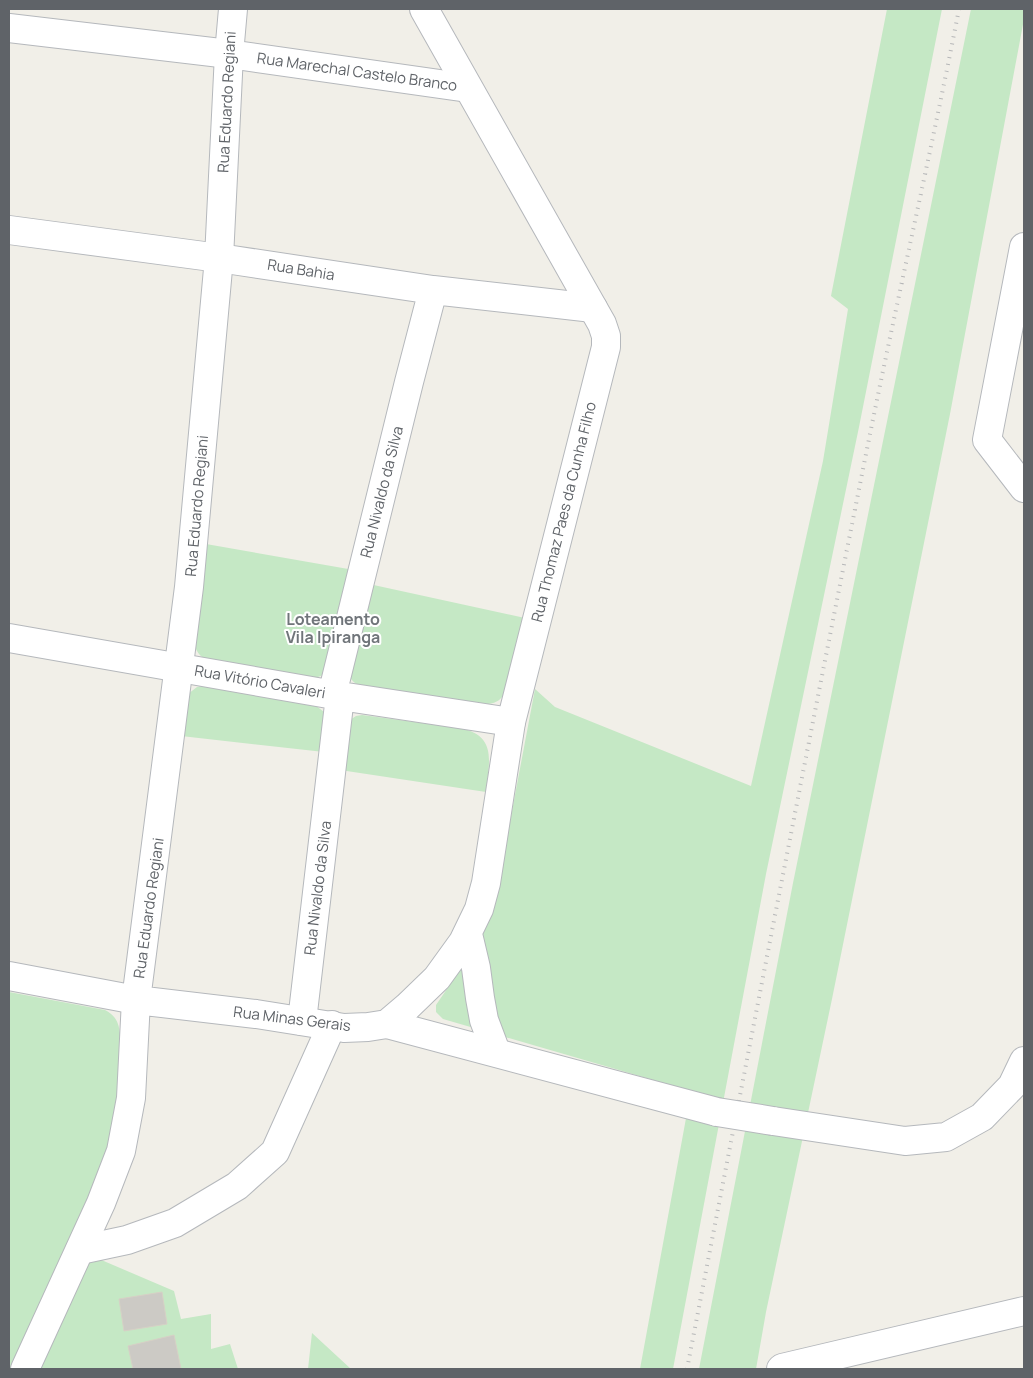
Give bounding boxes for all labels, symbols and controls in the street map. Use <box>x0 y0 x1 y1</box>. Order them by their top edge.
street label: Rua Eduardo Regiani <box>212 31 241 173</box>
street label: Rua Marechal Castelo Branco <box>256 47 459 96</box>
street label: Rua Bahia <box>266 254 336 285</box>
street label: Rua Thomaz Paes da Cunha Filho <box>526 399 601 624</box>
street label: Rua Nivaldo da Silva <box>355 424 408 560</box>
street label: Rua Eduardo Regiani <box>180 434 213 577</box>
district label: Loteamento Vila Ipiranga <box>286 608 380 648</box>
street label: Rua Vitório Cavaleri <box>193 660 327 703</box>
street label: Rua Nivaldo da Silva <box>299 820 336 956</box>
street label: Rua Eduardo Regiani <box>128 836 169 980</box>
street label: Rua Minas Gerais <box>232 1001 352 1036</box>

